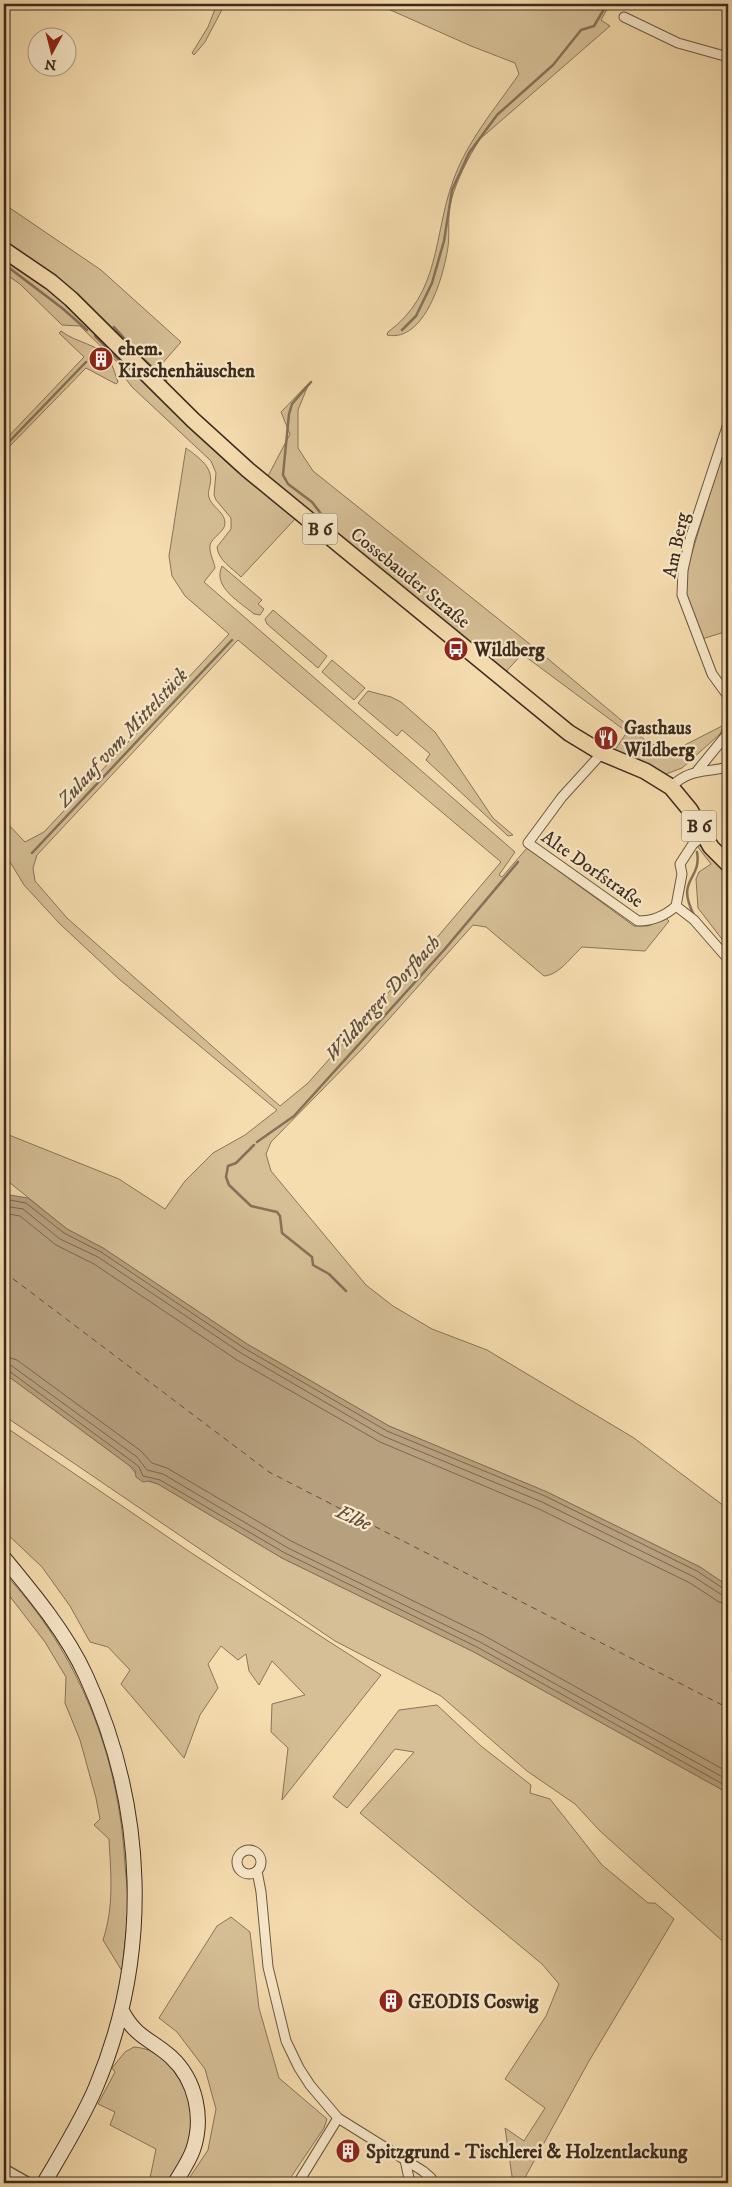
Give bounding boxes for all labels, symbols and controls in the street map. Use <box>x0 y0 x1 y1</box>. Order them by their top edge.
north arrow <box>28 28 78 78</box>
text: N <box>43 54 57 74</box>
place label: ehem. Kirschenhäuschen <box>118 338 256 383</box>
building icon: ehem. Kirschenhäuschen <box>88 346 114 372</box>
street label: Am Berg <box>658 510 695 580</box>
road number: B 6 <box>302 514 338 544</box>
street label: Cossebauder Straße <box>345 523 475 634</box>
bus stop icon: Wildberg <box>443 636 469 662</box>
place label: Wildberg <box>473 639 545 662</box>
water label: Zulauf vom Mittelstück <box>52 663 194 813</box>
place label: Gasthaus Wildberg <box>623 717 695 762</box>
restaurant icon: Gasthaus Wildberg <box>593 725 619 751</box>
road number: B 6 <box>682 810 716 841</box>
street label: Alte Dorfstraße <box>537 826 648 913</box>
water label: Wildberger Dorfbach <box>320 931 446 1067</box>
water label: Elbe <box>331 1499 376 1538</box>
building icon: GEODIS Coswig <box>378 1988 404 2014</box>
place label: GEODIS Coswig <box>408 1991 539 2014</box>
building icon: Spitzgrund - Tischlerei & Holzentlackung <box>335 2138 361 2164</box>
place label: Spitzgrund - Tischlerei & Holzentlackung <box>366 2141 688 2164</box>

